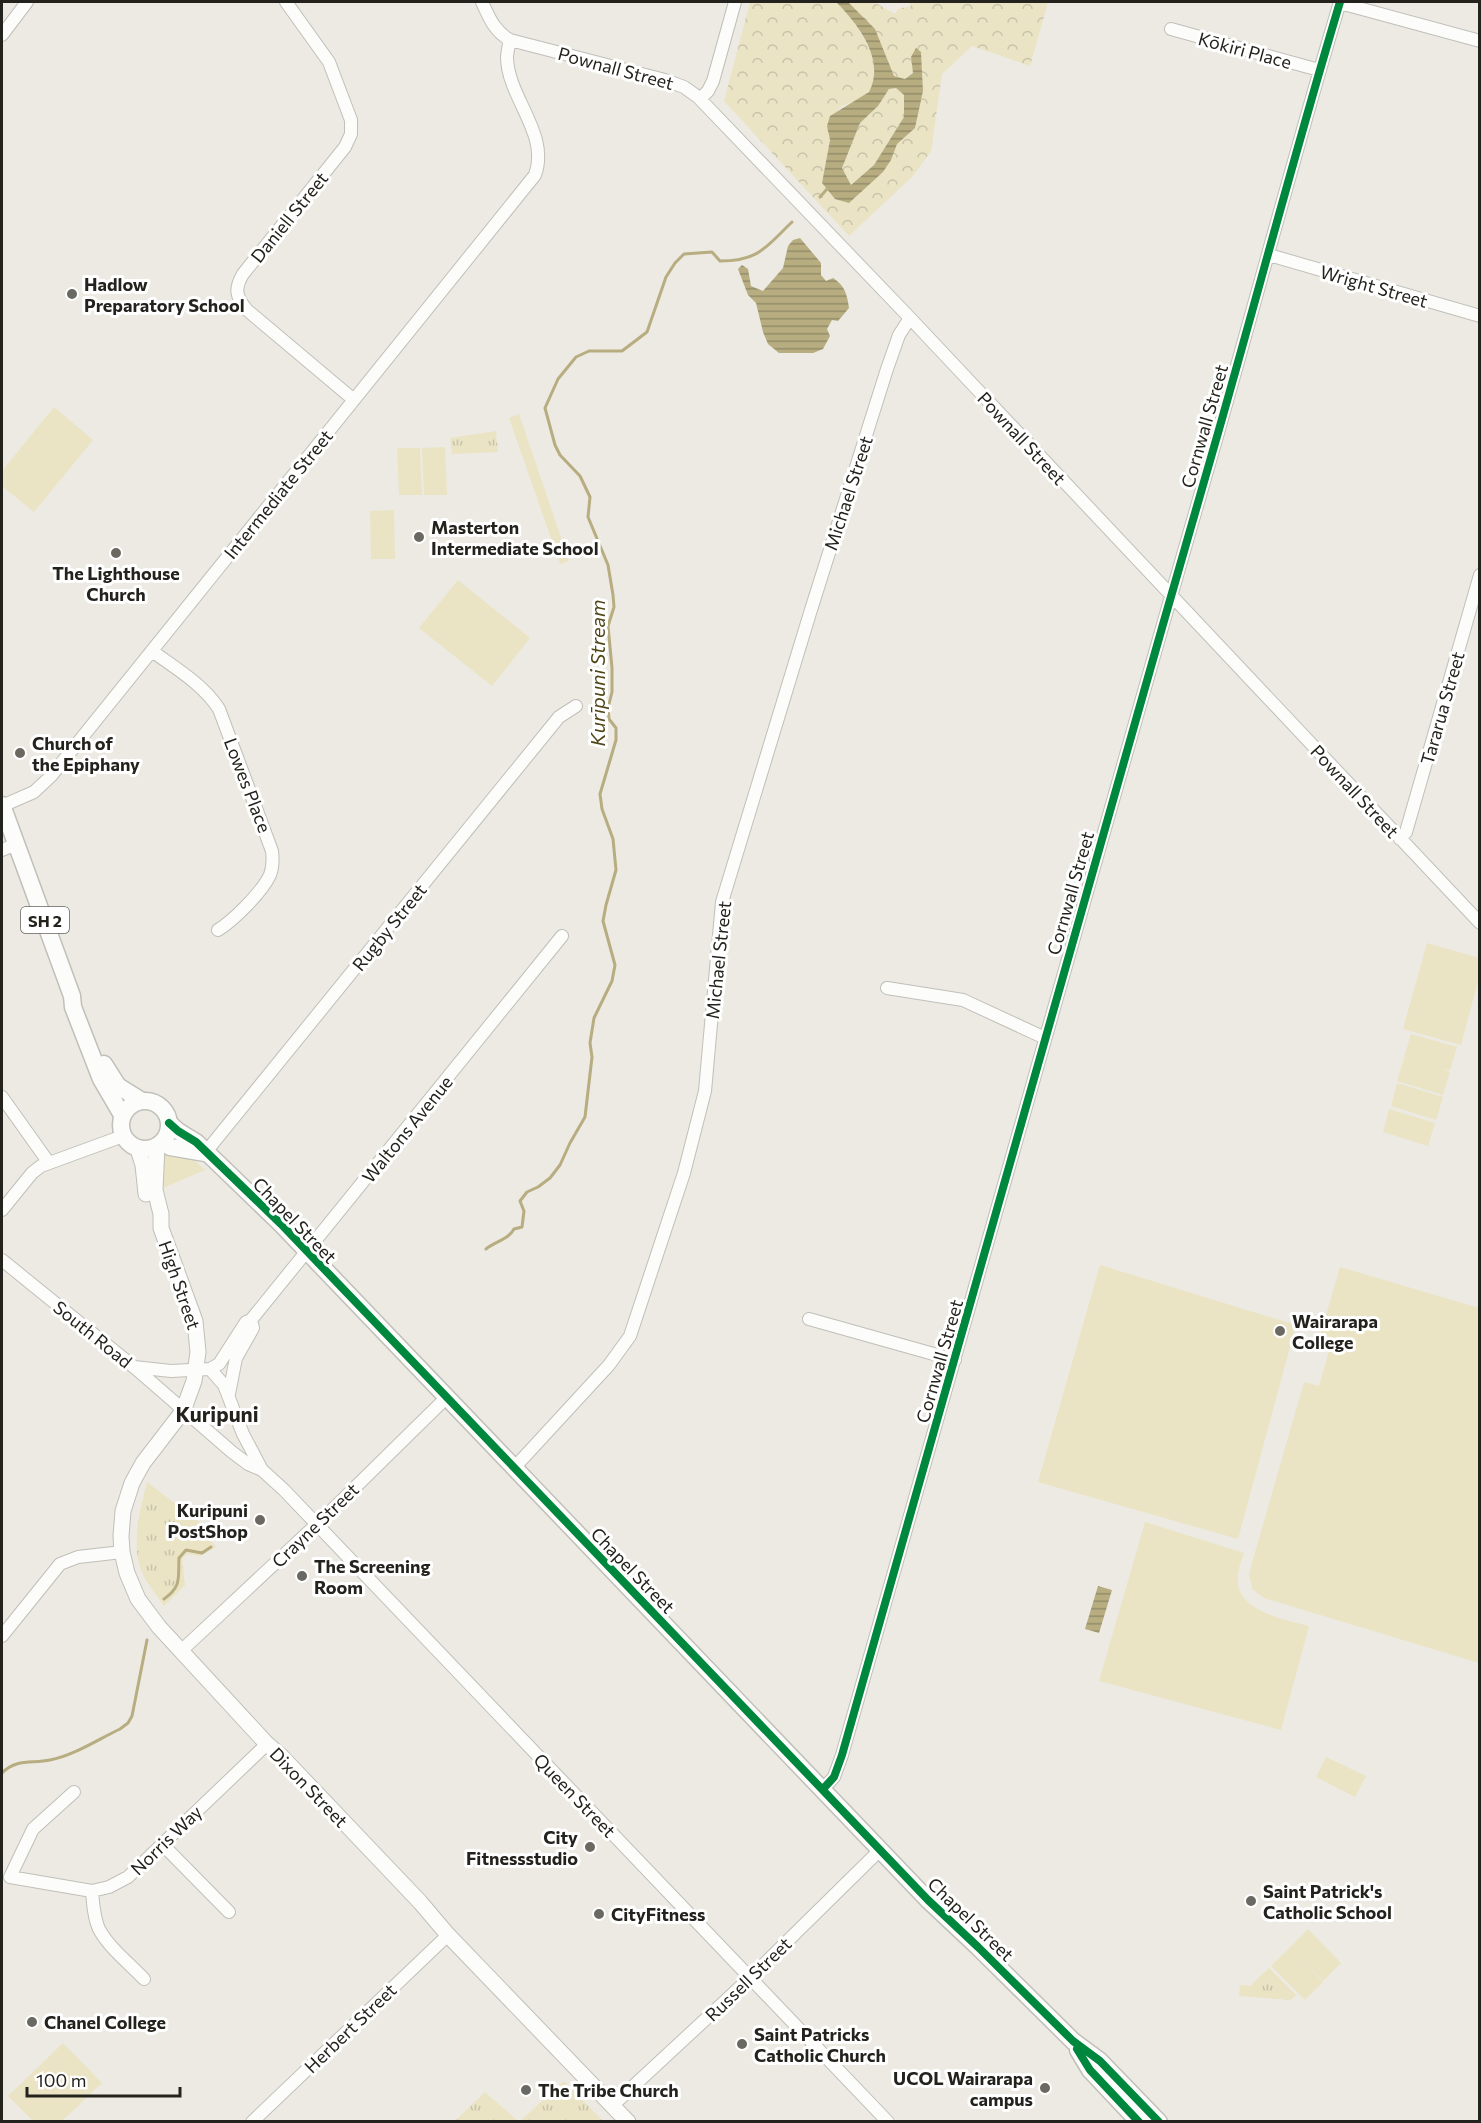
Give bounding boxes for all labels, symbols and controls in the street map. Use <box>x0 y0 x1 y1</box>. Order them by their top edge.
street label: Kōkiri Place <box>1196 27 1294 73</box>
street label: Pownall Street <box>556 42 676 94</box>
street label: Daniell Street <box>246 167 332 267</box>
street label: Wright Street <box>1318 260 1430 312</box>
place label: Hadlow Preparatory School <box>84 273 245 316</box>
marker: Hadlow Preparatory School <box>65 287 79 301</box>
street label: Cornwall Street <box>1176 362 1232 490</box>
street label: Pownall Street <box>973 387 1071 489</box>
street label: Intermediate Street <box>219 425 337 563</box>
street label: Michael Street <box>819 433 877 553</box>
place label: Masterton Intermediate School <box>431 516 599 559</box>
marker: Masterton Intermediate School <box>412 530 426 544</box>
marker: The Lighthouse Church <box>109 546 123 560</box>
place label: The Lighthouse Church <box>52 562 180 605</box>
water label: Kurīpuni Stream <box>585 600 609 746</box>
street label: Tararua Street <box>1415 649 1469 767</box>
place label: Church of the Epiphany <box>32 732 140 775</box>
street label: Lowes Place <box>220 735 276 835</box>
street label: Pownall Street <box>1306 740 1404 842</box>
marker: Church of the Epiphany <box>13 746 27 760</box>
street label: Cornwall Street <box>1042 829 1098 957</box>
street label: Rugby Street <box>347 879 431 975</box>
street label: Michael Street <box>701 900 735 1020</box>
road number: SH 2 <box>21 907 69 933</box>
street label: Waltons Avenue <box>357 1071 457 1187</box>
street label: Chapel Street <box>248 1172 342 1268</box>
street label: High Street <box>155 1238 205 1332</box>
street label: South Road <box>49 1296 137 1372</box>
street label: Cornwall Street <box>911 1297 967 1425</box>
place label: Wairarapa College <box>1292 1310 1378 1353</box>
marker: Wairarapa College <box>1273 1324 1287 1338</box>
district label: Kuripuni <box>175 1401 259 1426</box>
street label: Crayne Street <box>267 1478 363 1572</box>
place label: Kuripuni PostShop <box>167 1499 248 1542</box>
marker: Kuripuni PostShop <box>253 1513 267 1527</box>
street label: Chapel Street <box>586 1522 680 1618</box>
place label: The Screening Room <box>314 1555 430 1598</box>
marker: The Screening Room <box>295 1569 309 1583</box>
street label: Dixon Street <box>266 1743 352 1831</box>
street label: Queen Street <box>529 1748 621 1842</box>
street label: Norris Way <box>126 1801 206 1879</box>
place label: City Fitnessstudio <box>466 1826 578 1869</box>
marker: City Fitnessstudio <box>583 1840 597 1854</box>
street label: Chapel Street <box>923 1872 1019 1966</box>
place label: Saint Patrick's Catholic School <box>1263 1880 1392 1923</box>
marker: Saint Patrick's Catholic School <box>1244 1894 1258 1908</box>
place label: CityFitness <box>611 1903 705 1925</box>
marker: CityFitness <box>592 1907 606 1921</box>
street label: Russell Street <box>700 1932 796 2026</box>
street label: Herbert Street <box>299 1979 401 2077</box>
place label: Chanel College <box>44 2011 166 2033</box>
marker: Chanel College <box>25 2015 39 2029</box>
place label: Saint Patricks Catholic Church <box>754 2023 886 2066</box>
marker: Saint Patricks Catholic Church <box>735 2037 749 2051</box>
scale bar <box>27 2060 180 2098</box>
place label: UCOL Wairarapa campus <box>893 2067 1033 2110</box>
text: 100 m <box>36 2069 86 2091</box>
place label: The Tribe Church <box>538 2079 679 2101</box>
marker: UCOL Wairarapa campus <box>1038 2081 1052 2095</box>
marker: The Tribe Church <box>519 2083 533 2097</box>

